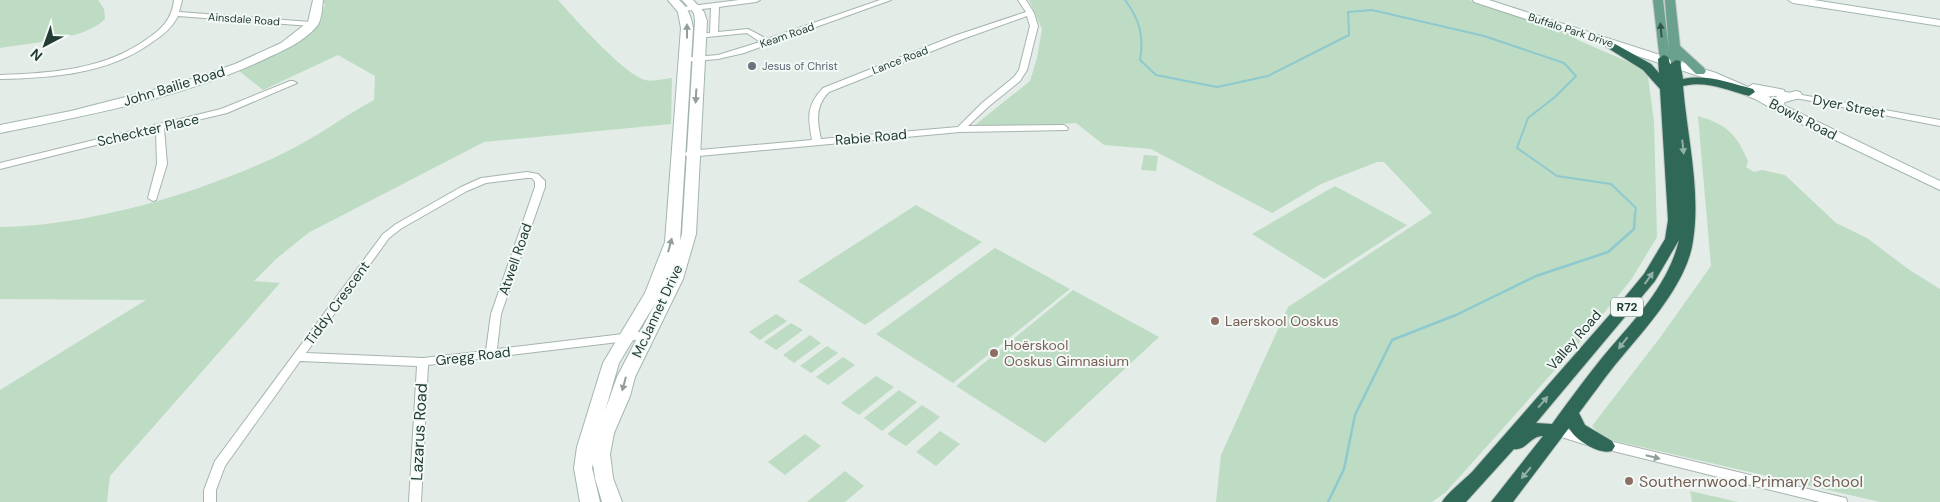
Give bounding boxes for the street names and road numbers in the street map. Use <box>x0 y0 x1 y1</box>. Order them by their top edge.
street label: Ainsdale Road <box>208 10 280 28</box>
street label: Buffalo Park Drive <box>1527 10 1615 50</box>
street label: Keam Road <box>758 19 816 51</box>
street label: Lance Road <box>870 43 930 77</box>
street label: John Bailie Road <box>121 62 227 110</box>
street label: Dyer Street <box>1811 90 1887 122</box>
street label: Bowls Road <box>1766 94 1840 144</box>
street label: Scheckter Place <box>95 110 201 150</box>
street label: Rabie Road <box>834 125 908 149</box>
street label: Atwell Road <box>494 221 536 297</box>
street label: Tiddy Crescent <box>300 257 374 349</box>
street label: McJannet Drive <box>628 262 686 360</box>
road number: R72 <box>1611 298 1643 316</box>
street label: Valley Road <box>1543 306 1605 374</box>
street label: Gregg Road <box>434 342 512 370</box>
street label: Lazarus Road <box>406 383 432 481</box>

